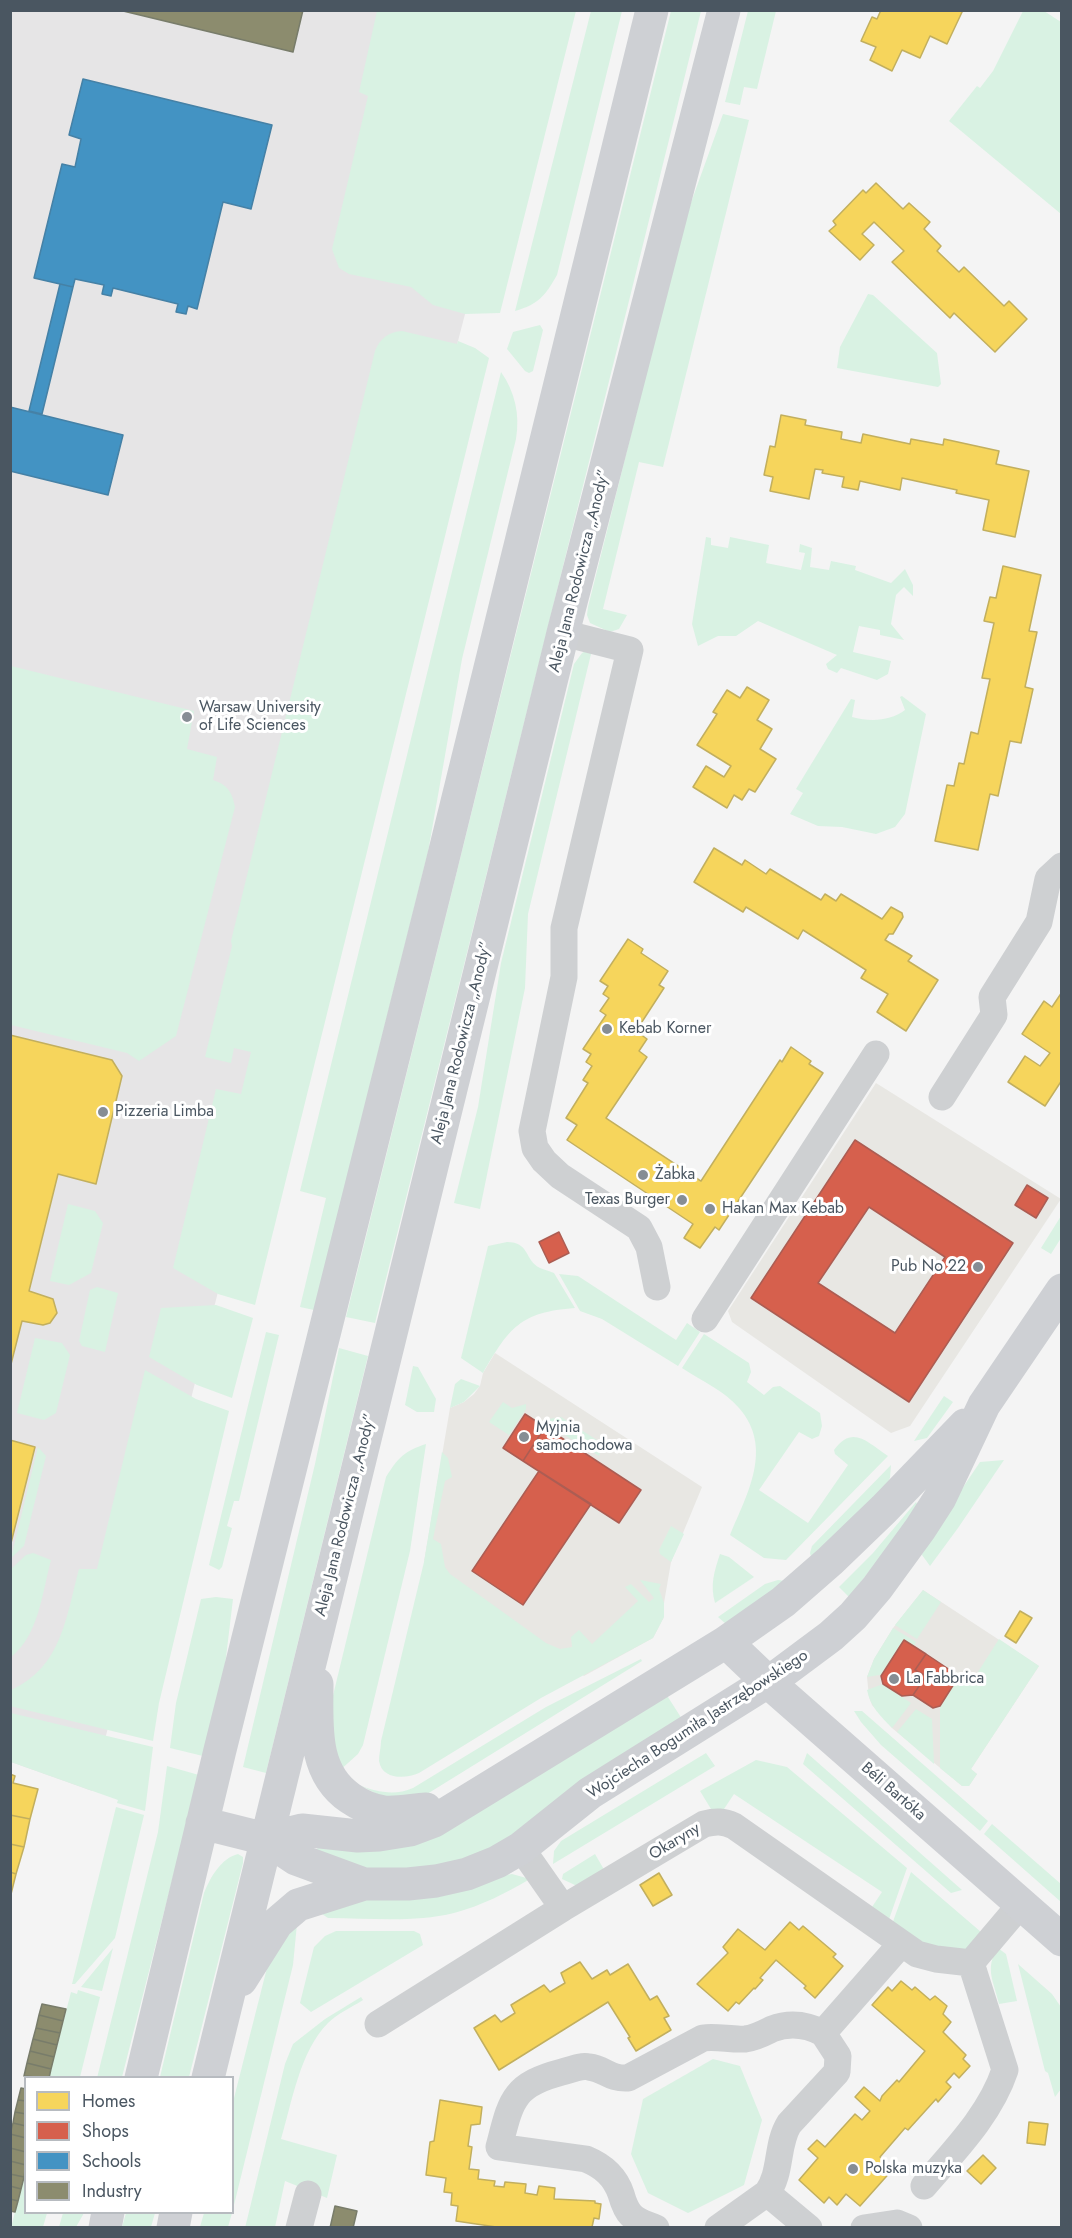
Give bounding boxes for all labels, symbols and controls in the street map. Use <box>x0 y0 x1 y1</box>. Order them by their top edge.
street label: Aleja Jana Rodowicza „Anody” <box>545 468 615 674</box>
place label: Warsaw University of Life Sciences <box>199 698 321 736</box>
marker: Warsaw University of Life Sciences <box>180 710 194 724</box>
street label: Aleja Jana Rodowicza „Anody” <box>427 940 497 1146</box>
place label: Kebab Korner <box>619 1019 711 1039</box>
marker: Kebab Korner <box>600 1022 614 1036</box>
place label: Pizzeria Limba <box>115 1102 214 1122</box>
marker: Pizzeria Limba <box>96 1105 110 1119</box>
place label: Żabka <box>655 1165 695 1185</box>
marker: Żabka <box>636 1168 650 1182</box>
place label: Texas Burger <box>585 1190 670 1210</box>
marker: Texas Burger <box>675 1193 689 1207</box>
place label: Hakan Max Kebab <box>722 1199 844 1219</box>
marker: Hakan Max Kebab <box>703 1202 717 1216</box>
place label: Pub No 22 <box>891 1257 966 1277</box>
marker: Pub No 22 <box>971 1260 985 1274</box>
street label: Aleja Jana Rodowicza „Anody” <box>311 1412 381 1618</box>
place label: Myjnia samochodowa <box>536 1418 632 1456</box>
marker: Myjnia samochodowa <box>517 1430 531 1444</box>
street label: Wojciecha Bogumiła Jastrzębowskiego <box>584 1646 812 1804</box>
place label: La Fabbrica <box>906 1669 984 1689</box>
marker: La Fabbrica <box>887 1672 901 1686</box>
street label: Béli Bartóka <box>857 1759 929 1825</box>
street label: Okaryny <box>646 1819 704 1865</box>
legend <box>24 2076 234 2214</box>
text: Homes <box>82 2088 135 2114</box>
text: Shops <box>82 2118 129 2144</box>
text: Schools <box>82 2148 141 2174</box>
place label: Polska muzyka <box>865 2159 962 2179</box>
marker: Polska muzyka <box>846 2162 860 2176</box>
text: Industry <box>82 2178 142 2204</box>

